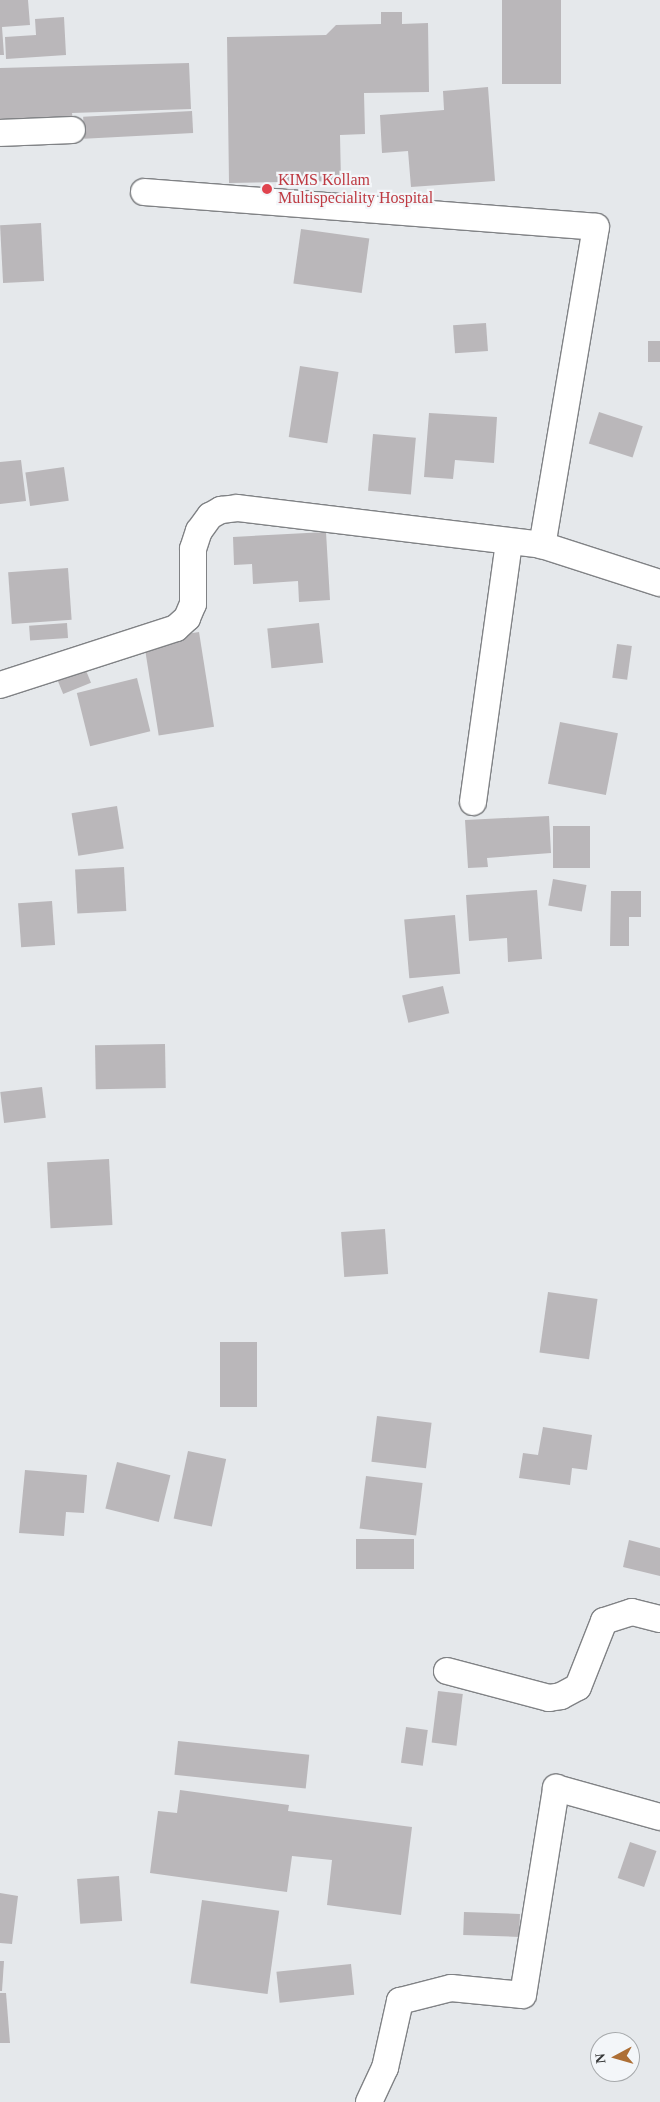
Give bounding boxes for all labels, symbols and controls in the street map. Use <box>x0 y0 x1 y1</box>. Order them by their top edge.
place label: KIMS Kollam Multispeciality Hospital <box>278 170 433 208</box>
marker: KIMS Kollam Multispeciality Hospital <box>260 182 274 196</box>
north arrow <box>590 2032 640 2082</box>
text: N <box>593 2053 609 2064</box>

